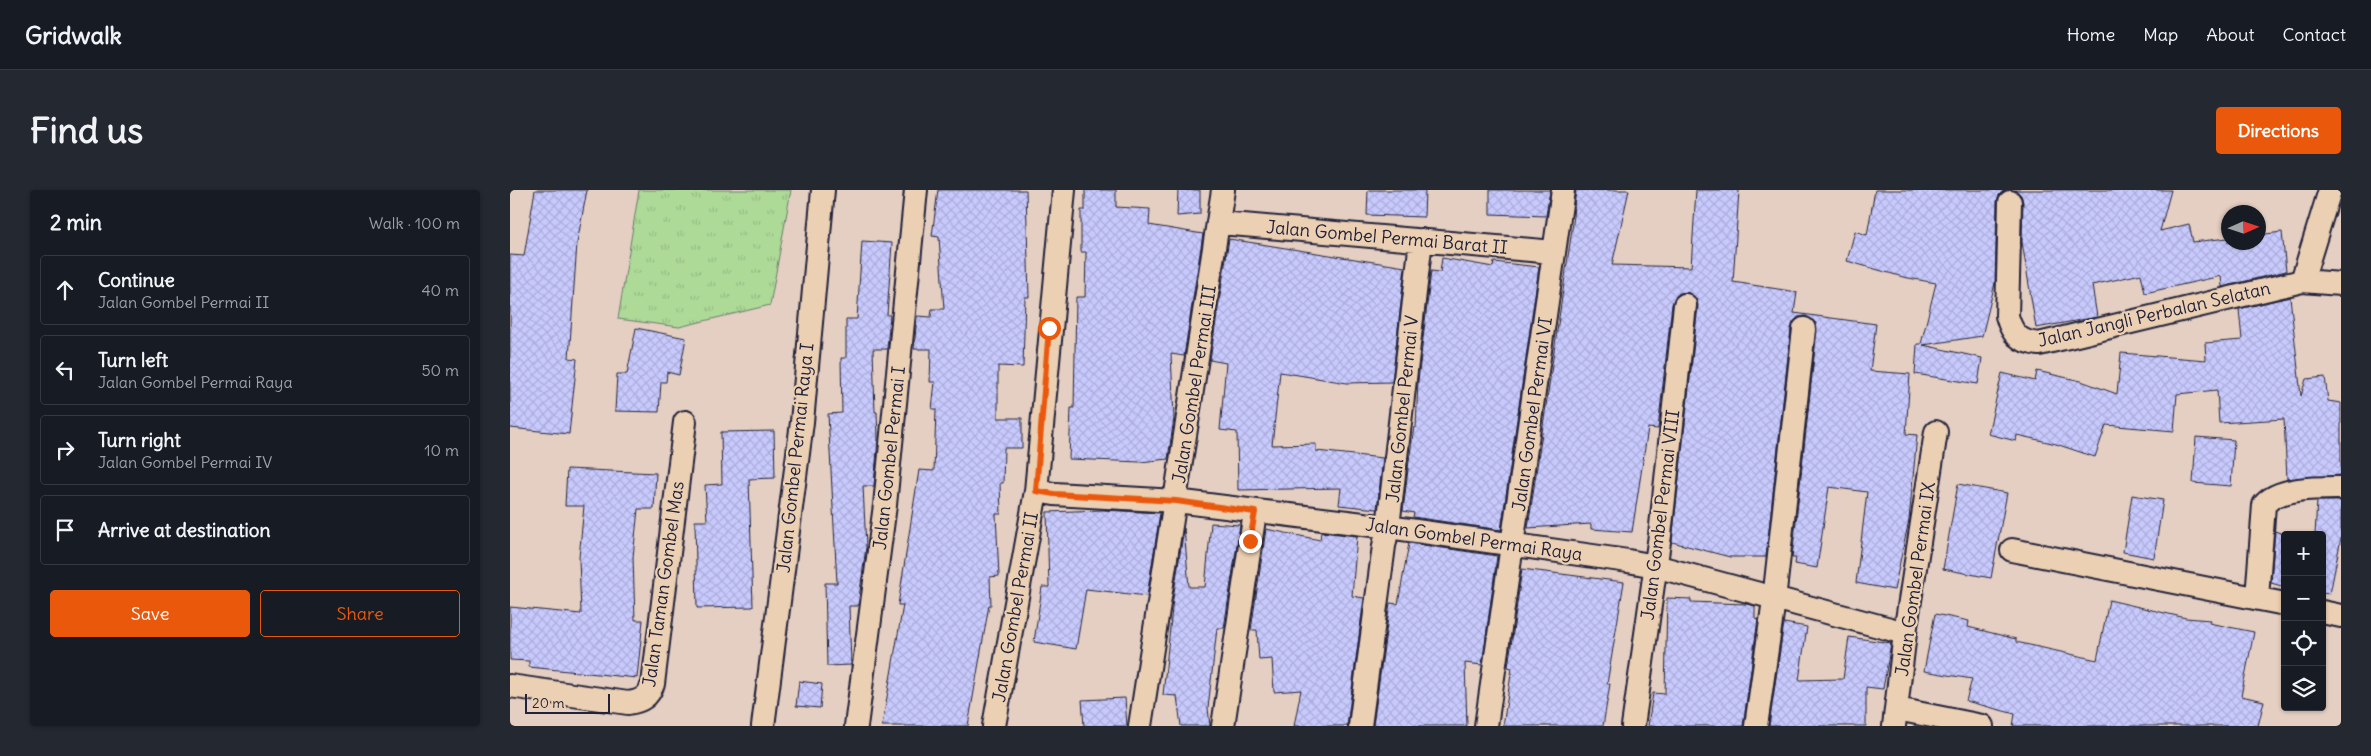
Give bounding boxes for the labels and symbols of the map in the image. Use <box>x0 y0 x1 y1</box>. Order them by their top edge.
north arrow <box>2221 205 2266 250</box>
street label: Jalan Gombel Permai Barat II <box>1265 215 1509 259</box>
street label: Jalan Jangli Perbalan Selatan <box>2036 276 2272 352</box>
street label: Jalan Gombel Permai III <box>1167 283 1221 485</box>
street label: Jalan Gombel Permai V <box>1381 314 1423 504</box>
street label: Jalan Gombel Permai VI <box>1507 315 1557 513</box>
route start <box>1038 317 1061 340</box>
street label: Jalan Gombel Permai Raya I <box>771 342 819 574</box>
street label: Jalan Gombel Permai I <box>868 365 910 551</box>
street label: Jalan Gombel Permai VIII <box>1636 408 1684 621</box>
street label: Jalan Taman Gombel Mas <box>637 480 689 688</box>
street label: Jalan Gombel Permai IX <box>1890 480 1940 678</box>
street label: Jalan Gombel Permai II <box>987 510 1043 704</box>
street label: Jalan Gombel Permai Raya <box>1364 512 1584 566</box>
route end <box>1239 530 1262 553</box>
scale bar <box>525 691 610 714</box>

